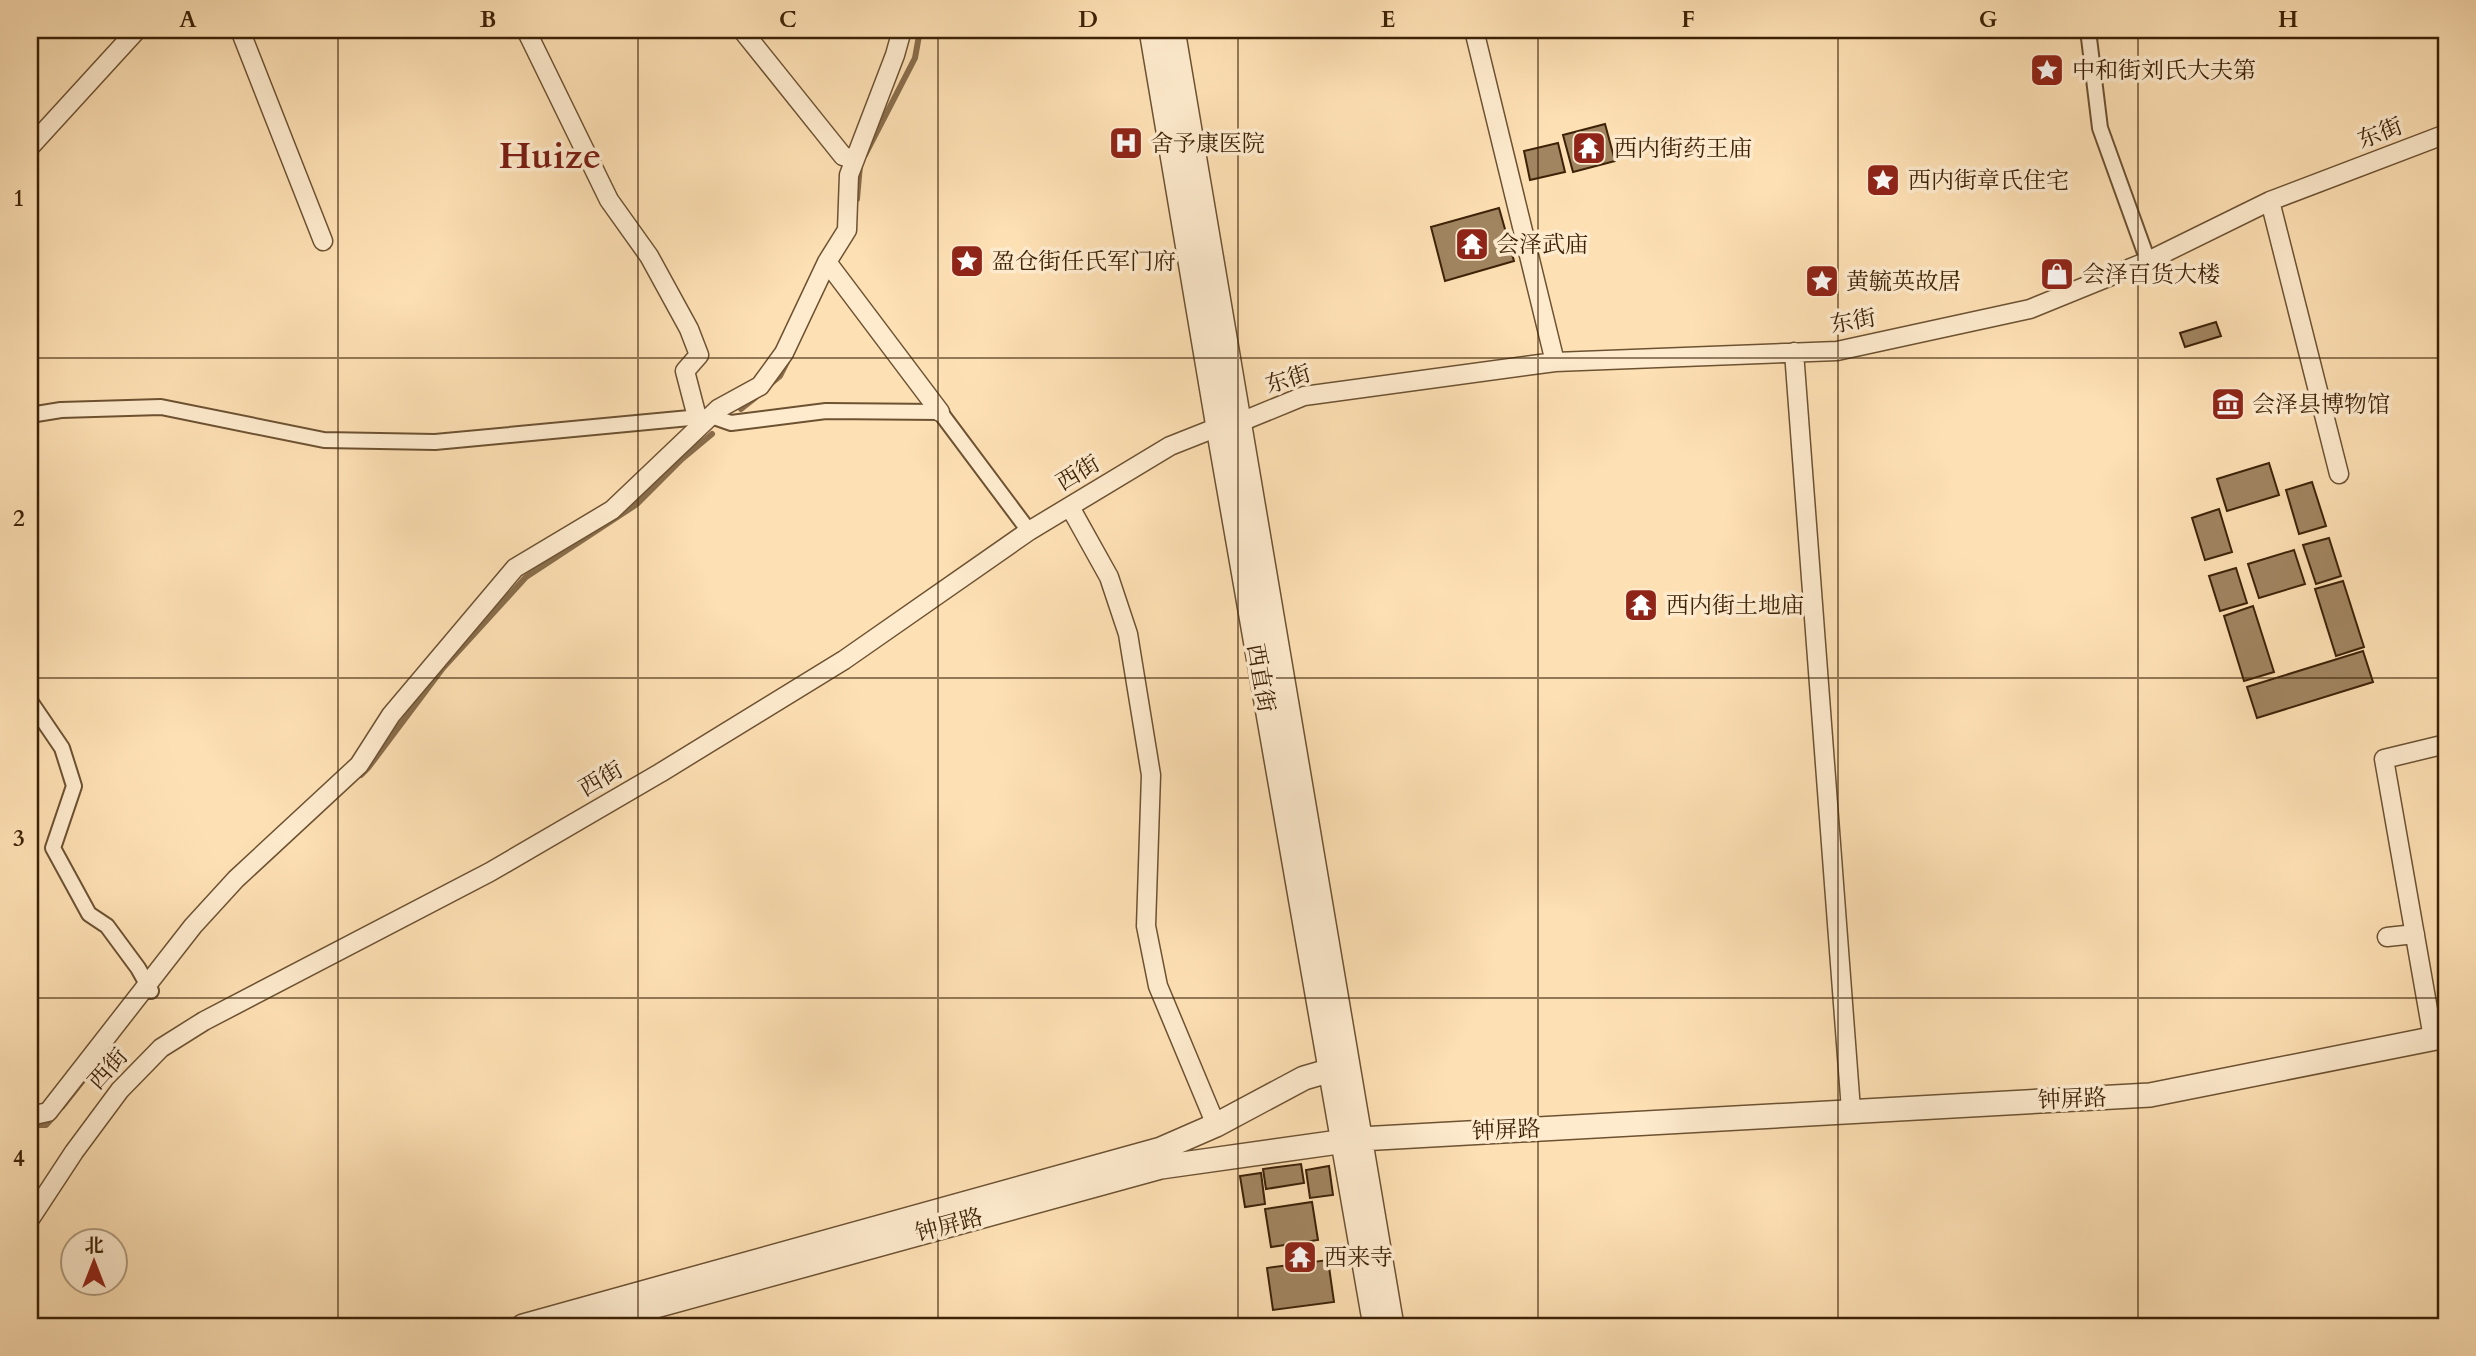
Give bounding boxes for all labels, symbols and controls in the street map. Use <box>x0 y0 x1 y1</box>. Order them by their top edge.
text: A <box>179 4 197 35</box>
text: B <box>480 4 496 35</box>
text: C <box>779 4 797 35</box>
text: D <box>1078 4 1098 35</box>
text: E <box>1381 4 1395 35</box>
text: F <box>1681 4 1695 35</box>
text: G <box>1979 4 1998 35</box>
text: H <box>2278 4 2298 35</box>
place icon: 中和街刘氏大夫第 <box>2028 51 2066 89</box>
place label: 中和街刘氏大夫第 <box>2072 55 2256 86</box>
street label: 东街 <box>2353 110 2407 156</box>
hospital icon: 舍予康医院 <box>1107 124 1145 162</box>
place label: 舍予康医院 <box>1150 128 1265 159</box>
temple icon: 西内街药王庙 <box>1570 129 1608 167</box>
district label: Huize <box>499 131 601 181</box>
place label: 西内街药王庙 <box>1614 133 1752 164</box>
place icon: 西内街章氏住宅 <box>1864 161 1902 199</box>
place label: 西内街章氏住宅 <box>1908 165 2069 196</box>
text: 1 <box>13 183 25 214</box>
temple icon: 会泽武庙 <box>1453 225 1491 263</box>
place label: 会泽武庙 <box>1496 229 1588 260</box>
place icon: 盈仓街任氏军门府 <box>948 242 986 280</box>
place label: 盈仓街任氏军门府 <box>992 246 1176 277</box>
shop icon: 会泽百货大楼 <box>2038 255 2076 293</box>
place label: 会泽百货大楼 <box>2082 259 2220 290</box>
place icon: 黄毓英故居 <box>1803 262 1841 300</box>
place label: 黄毓英故居 <box>1846 266 1961 297</box>
street label: 东街 <box>1828 302 1878 340</box>
street label: 东街 <box>1261 357 1315 401</box>
museum icon: 会泽县博物馆 <box>2209 385 2247 423</box>
place label: 会泽县博物馆 <box>2252 389 2390 420</box>
street label: 西街 <box>1050 448 1106 498</box>
text: 2 <box>13 503 25 534</box>
temple icon: 西内街土地庙 <box>1622 586 1660 624</box>
place label: 西内街土地庙 <box>1666 590 1804 621</box>
street label: 西直街 <box>1240 641 1282 715</box>
street label: 西街 <box>573 754 629 804</box>
text: 3 <box>13 823 25 854</box>
street label: 西街 <box>81 1042 135 1096</box>
street label: 钟屏路 <box>2037 1082 2107 1116</box>
street label: 钟屏路 <box>1471 1113 1541 1147</box>
text: 4 <box>13 1143 25 1174</box>
street label: 钟屏路 <box>912 1201 986 1249</box>
north arrow <box>60 1226 130 1296</box>
text: 北 <box>84 1233 104 1259</box>
temple icon: 西来寺 <box>1281 1238 1319 1276</box>
place label: 西来寺 <box>1324 1242 1393 1273</box>

